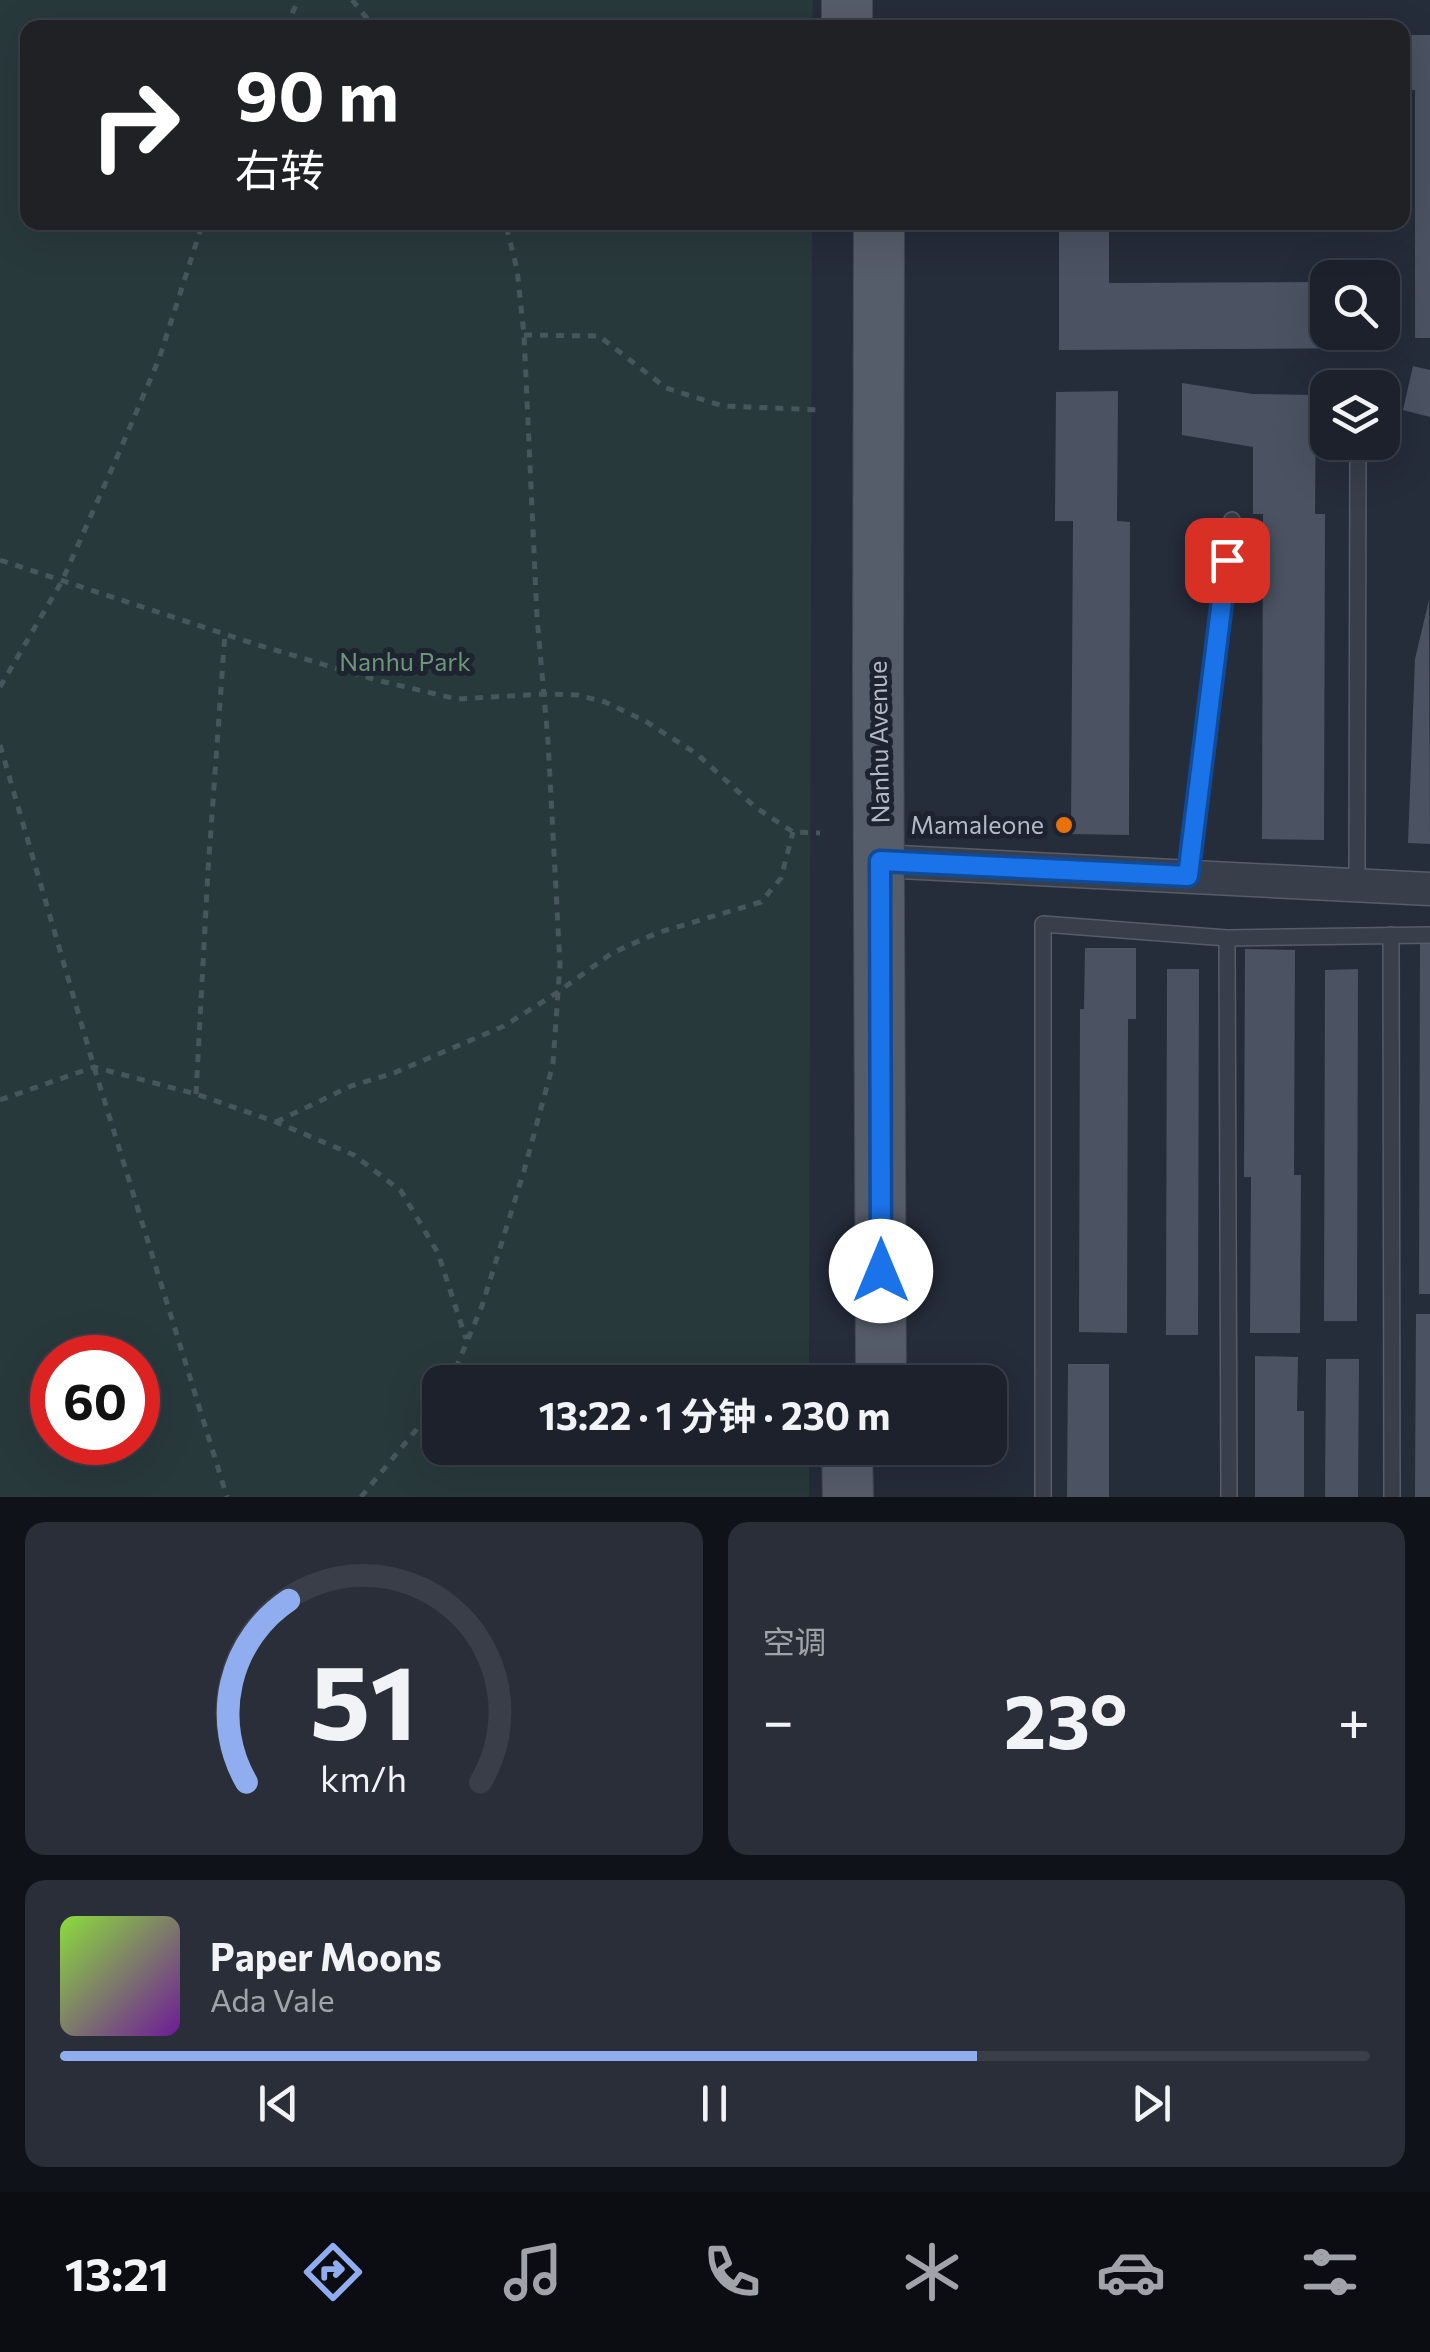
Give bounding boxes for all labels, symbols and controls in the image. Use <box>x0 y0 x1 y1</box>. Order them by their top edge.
text: 90 m <box>235 50 399 135</box>
icon: right <box>70 60 200 190</box>
text: 右转 <box>235 141 325 196</box>
map controls <box>1310 260 1400 460</box>
button: search <box>1310 260 1400 350</box>
button: layers <box>1310 370 1400 460</box>
pin <box>1185 518 1270 603</box>
icon: arrive <box>1200 533 1255 588</box>
park label: Nanhu Park <box>339 646 471 676</box>
street label: Nanhu Avenue <box>862 660 894 824</box>
place label: Mamaleone <box>910 809 1044 839</box>
marker: Mamaleone <box>1053 814 1075 836</box>
position arrow <box>829 1219 933 1323</box>
speed limit sign: 60 <box>30 1335 160 1465</box>
text: 13:22 · 1 分钟 · 230 m <box>539 1391 890 1438</box>
text: 空调 <box>763 1621 827 1661</box>
text: 51 <box>310 1634 418 1761</box>
text: 23° <box>1004 1673 1128 1764</box>
text: − <box>763 1685 794 1752</box>
text: + <box>1338 1685 1370 1752</box>
text: km/h <box>320 1756 407 1799</box>
text: Paper Moons <box>210 1932 442 1979</box>
text: Ada Vale <box>210 1979 335 2019</box>
icon: previous <box>251 2076 306 2131</box>
icon: pause <box>687 2076 742 2131</box>
icon: next <box>1124 2076 1179 2131</box>
icon: directions <box>298 2237 368 2307</box>
icon: music <box>498 2237 568 2307</box>
icon: phone <box>697 2237 767 2307</box>
icon: climate <box>897 2237 967 2307</box>
icon: car <box>1096 2237 1166 2307</box>
icon: filters <box>1295 2237 1365 2307</box>
text: 13:21 <box>65 2245 169 2300</box>

